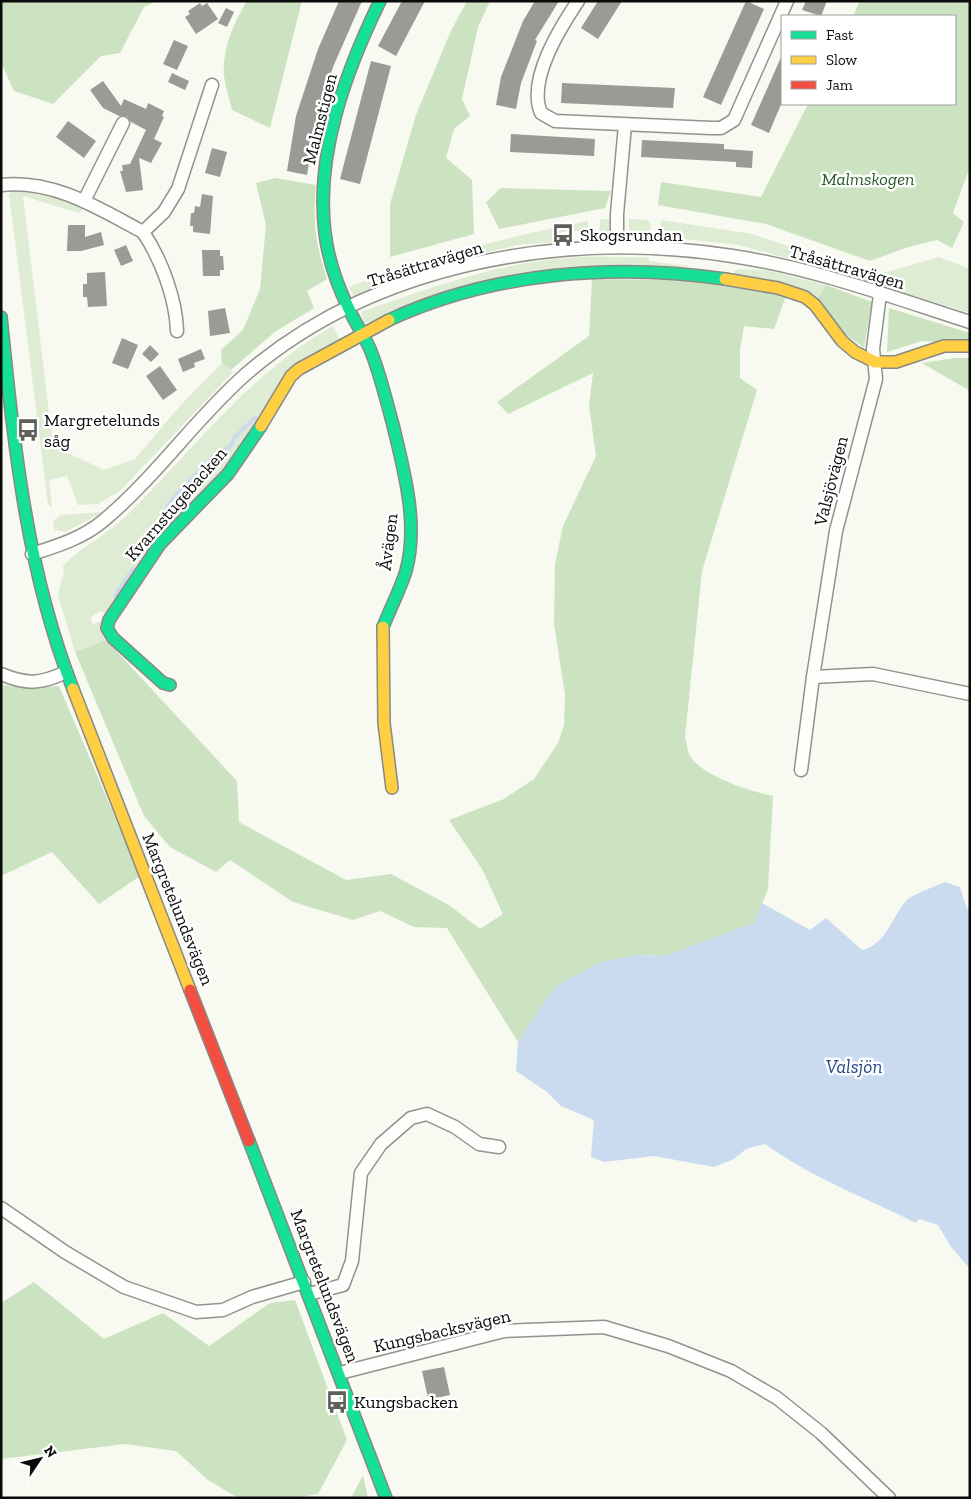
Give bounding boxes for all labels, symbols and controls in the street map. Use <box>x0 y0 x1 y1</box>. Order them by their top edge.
legend <box>781 15 956 105</box>
text: Fast <box>826 26 854 44</box>
text: Slow <box>826 51 858 69</box>
street label: Malmstigen <box>298 71 342 167</box>
text: Jam <box>826 76 853 94</box>
park label: Malmskogen <box>821 168 915 190</box>
bus stop icon: Skogsrundan <box>550 222 576 248</box>
place label: Skogsrundan <box>580 224 683 246</box>
street label: Tråsättravägen <box>365 236 486 292</box>
street label: Tråsättravägen <box>787 240 908 294</box>
place label: Margretelunds såg <box>44 409 160 452</box>
bus stop icon: Margretelunds såg <box>15 417 41 443</box>
street label: Valsjövägen <box>809 433 853 529</box>
street label: Kvarnstugebacken <box>121 442 232 565</box>
street label: Åvägen <box>374 512 402 572</box>
street label: Margretelundsvägen <box>137 830 219 989</box>
water label: Valsjön <box>826 1055 882 1078</box>
street label: Margretelundsvägen <box>286 1206 365 1366</box>
street label: Kungsbacksvägen <box>371 1304 513 1357</box>
bus stop icon: Kungsbacken <box>324 1389 350 1415</box>
place label: Kungsbacken <box>354 1391 459 1413</box>
north arrow <box>15 1434 65 1484</box>
text: N <box>40 1443 60 1461</box>

